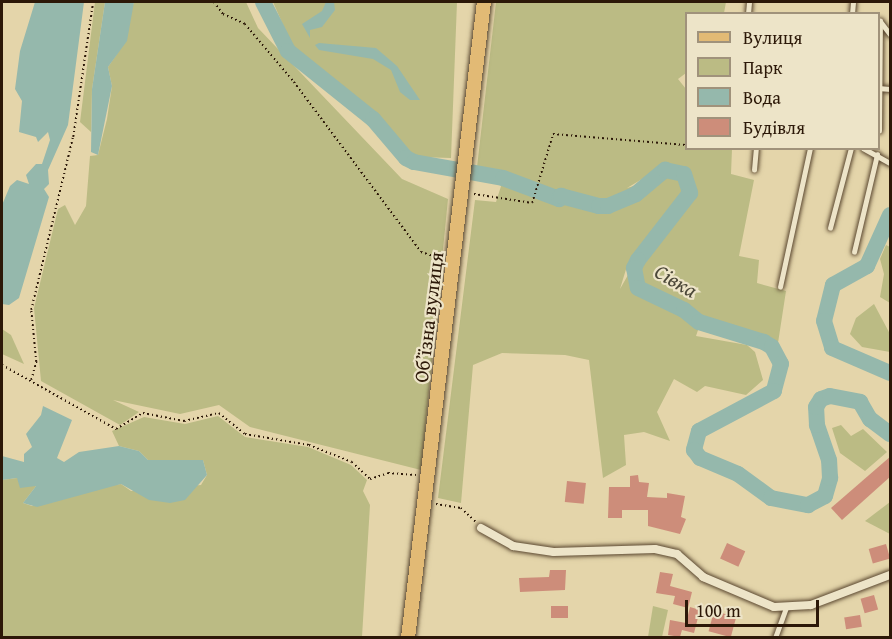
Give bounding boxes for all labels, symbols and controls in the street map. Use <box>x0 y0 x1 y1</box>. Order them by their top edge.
legend <box>685 12 880 150</box>
text: Вулиця <box>743 24 802 51</box>
text: Парк <box>743 54 782 81</box>
text: Вода <box>743 84 781 111</box>
text: Будівля <box>743 114 805 141</box>
street label: Обʼїзна вулиця <box>408 250 448 384</box>
water label: Сівка <box>650 259 702 303</box>
scale bar <box>688 588 822 626</box>
text: 100 m <box>696 597 741 624</box>

